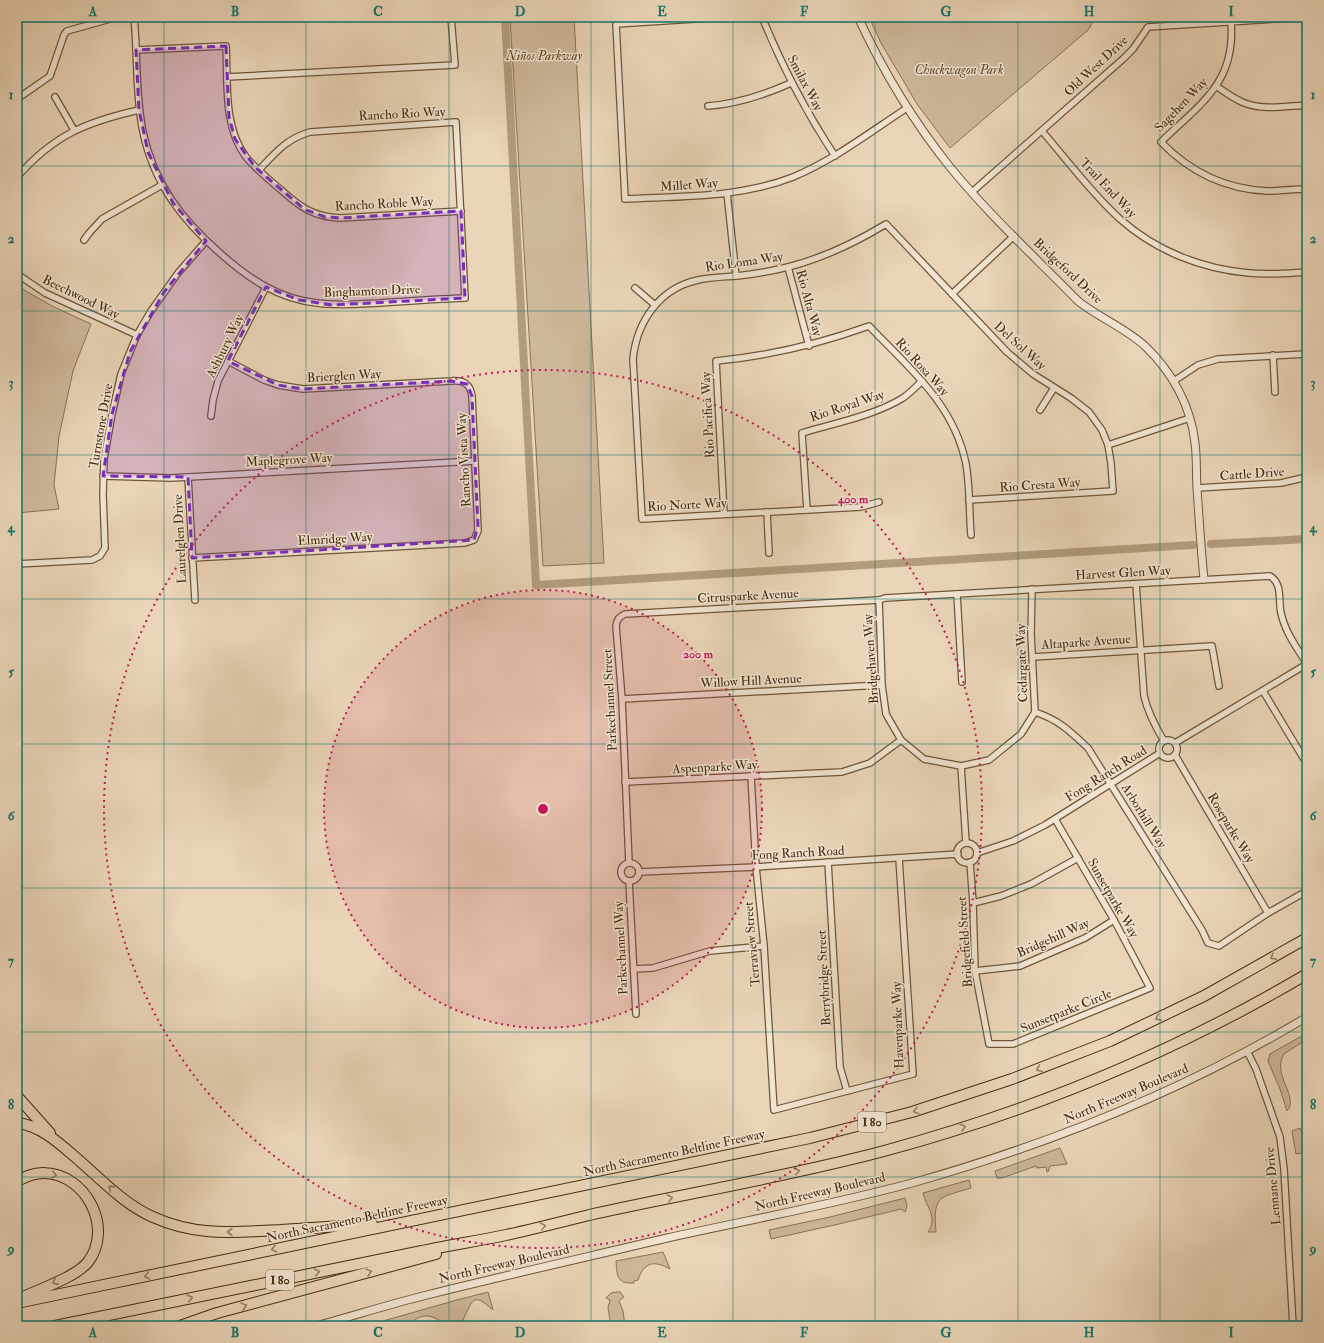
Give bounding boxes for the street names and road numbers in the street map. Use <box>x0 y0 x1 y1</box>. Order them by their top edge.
street label: Old West Drive <box>1061 32 1132 100</box>
street label: Smilax Way <box>783 52 827 114</box>
street label: Sagehen Way <box>1151 74 1212 136</box>
street label: Rancho Rio Way <box>358 104 446 125</box>
street label: Trail End Way <box>1075 155 1140 222</box>
street label: Millet Way <box>659 175 719 196</box>
street label: Rancho Roble Way <box>334 193 434 216</box>
street label: Bridgeford Drive <box>1030 235 1106 308</box>
street label: Rio Loma Way <box>704 249 784 276</box>
street label: Rio Alta Way <box>791 268 826 339</box>
street label: Beechwood Way <box>39 271 122 324</box>
street label: Binghamton Drive <box>323 281 421 301</box>
street label: Ashbury Way <box>202 311 248 382</box>
street label: Del Sol Way <box>990 318 1050 374</box>
street label: Rio Rosa Way <box>891 335 952 400</box>
street label: Brierglen Way <box>306 366 382 387</box>
street label: Rio Pacifica Way <box>698 371 719 459</box>
street label: Turnstone Drive <box>86 382 116 470</box>
street label: Rio Royal Way <box>808 386 887 426</box>
street label: Rancho Vista Way <box>454 412 475 508</box>
street label: Maplegrove Way <box>245 450 333 471</box>
street label: Cattle Drive <box>1219 464 1285 484</box>
street label: Rio Cresta Way <box>999 474 1081 497</box>
street label: Laurelglen Drive <box>170 493 190 584</box>
street label: Rio Norte Way <box>647 495 727 516</box>
street label: Elmridge Way <box>297 529 373 550</box>
street label: Harvest Glen Way <box>1075 563 1171 584</box>
street label: Citrusparke Avenue <box>697 585 800 608</box>
street label: Bridgehaven Way <box>860 613 883 705</box>
street label: Cedargate Way <box>1013 623 1032 703</box>
street label: Altaparke Avenue <box>1040 631 1132 654</box>
street label: Parkechannel Street <box>599 648 621 752</box>
street label: Willow Hill Avenue <box>699 670 803 692</box>
street label: Fong Ranch Road <box>1062 742 1150 805</box>
street label: Aspenparke Way <box>671 757 758 778</box>
street label: Arborhill Way <box>1116 780 1170 852</box>
street label: Roseparke Way <box>1203 790 1258 867</box>
street label: Fong Ranch Road <box>751 843 846 863</box>
street label: Sunsetparke Way <box>1083 856 1142 941</box>
street label: Bridgefield Street <box>954 896 976 988</box>
street label: Parkechannel Way <box>611 900 632 995</box>
street label: Terraview Street <box>740 901 764 987</box>
street label: Bridgehill Way <box>1014 915 1092 962</box>
street label: Berrybridge Street <box>813 929 836 1026</box>
street label: Havenparke Way <box>888 981 909 1069</box>
street label: Sunsetparke Circle <box>1018 985 1115 1038</box>
street label: North Freeway Boulevard <box>1061 1060 1192 1128</box>
road number: I 80 <box>858 1112 886 1132</box>
street label: North Sacramento Beltline Freeway <box>582 1126 767 1181</box>
street label: Lennane Drive <box>1262 1146 1284 1226</box>
street label: North Freeway Boulevard <box>753 1169 888 1216</box>
street label: North Sacramento Beltline Freeway <box>265 1192 450 1247</box>
street label: North Freeway Boulevard <box>437 1241 572 1288</box>
road number: I 80 <box>266 1270 294 1290</box>

